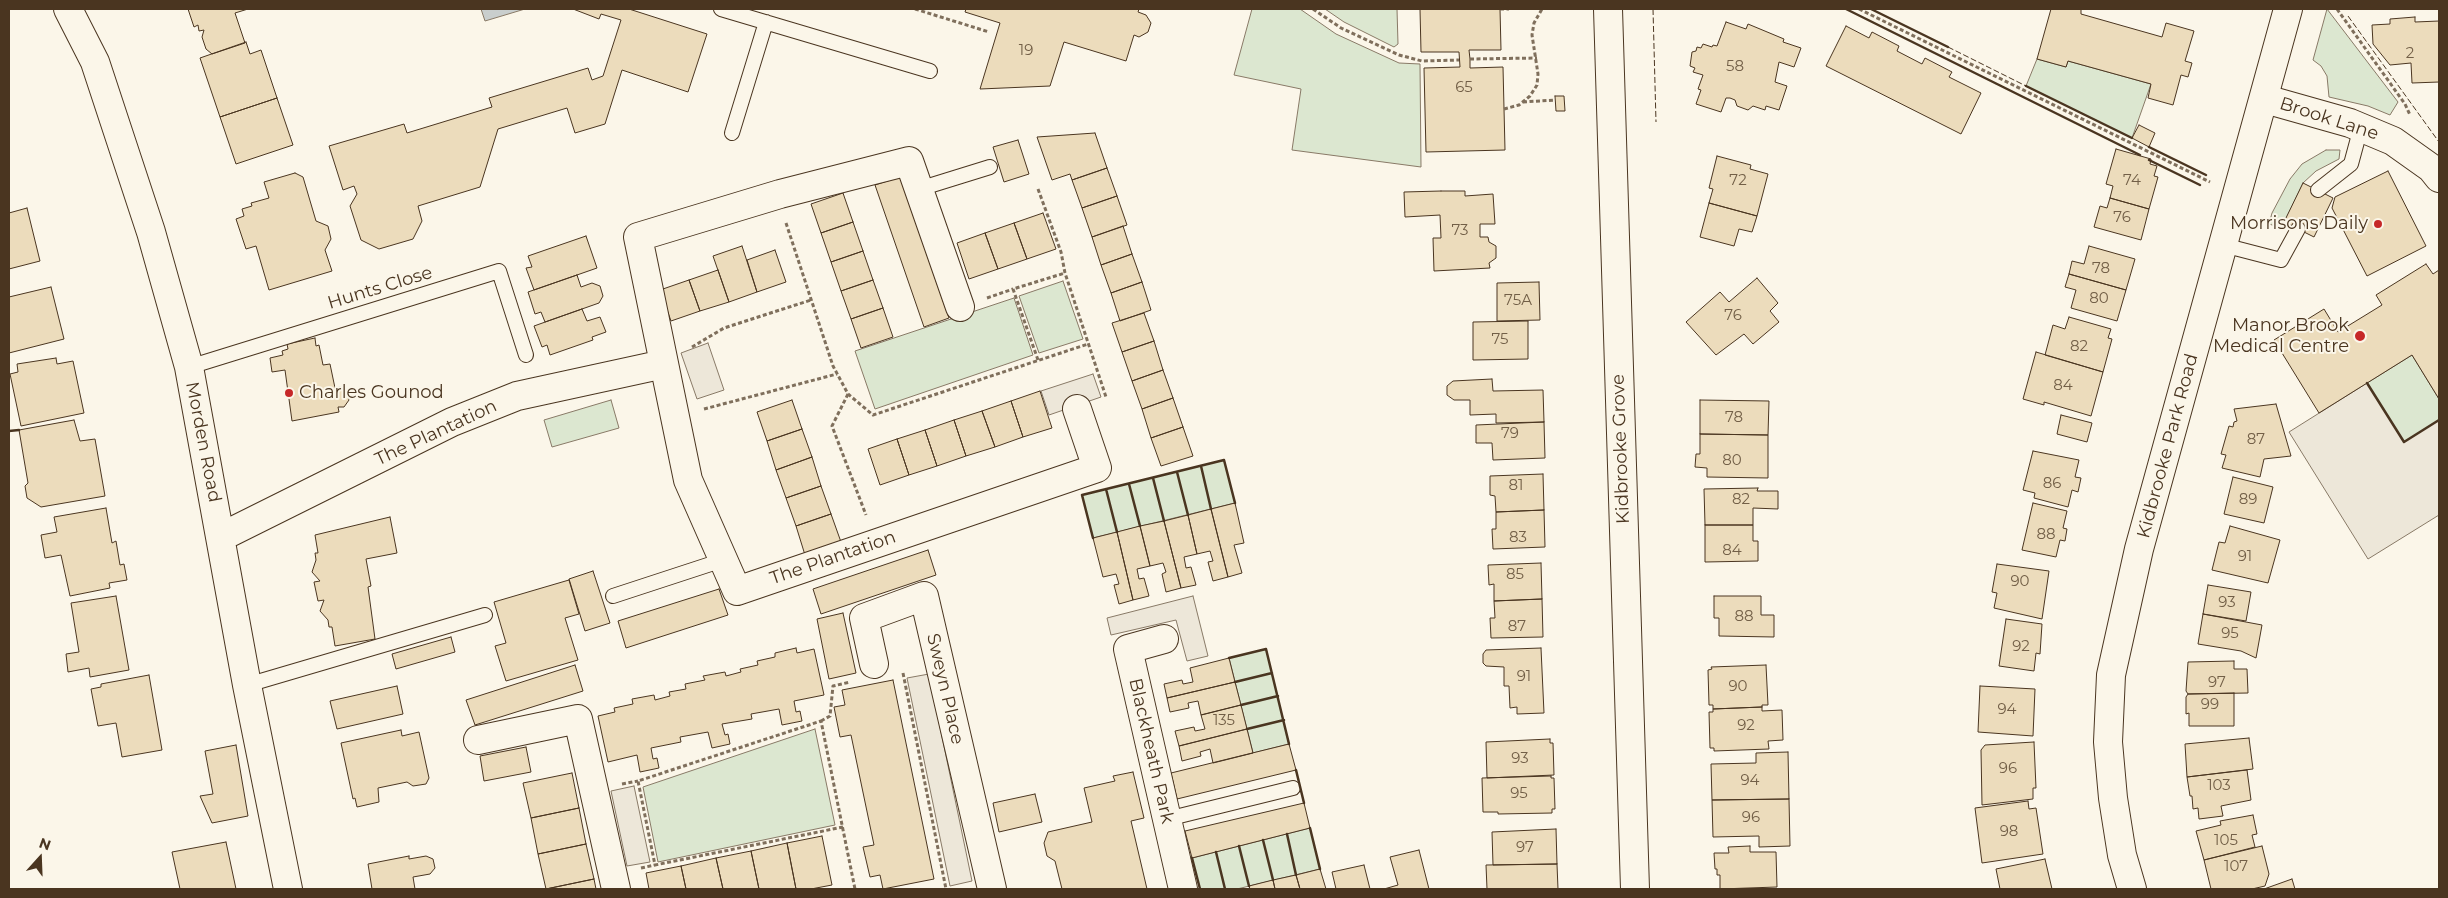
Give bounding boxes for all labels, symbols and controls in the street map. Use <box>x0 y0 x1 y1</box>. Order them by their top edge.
house number: 19 <box>1019 42 1033 60</box>
house number: 2 <box>2406 45 2414 63</box>
house number: 58 <box>1726 58 1744 76</box>
house number: 65 <box>1455 79 1473 97</box>
street label: Brook Lane <box>2277 93 2381 145</box>
house number: 72 <box>1729 172 1747 190</box>
house number: 74 <box>2123 172 2141 190</box>
house number: 76 <box>2113 209 2131 227</box>
place label: Morrisons Daily <box>2230 213 2368 235</box>
marker: Morrisons Daily <box>2372 218 2384 230</box>
house number: 73 <box>1451 222 1469 240</box>
house number: 78 <box>2092 260 2110 278</box>
street label: Hunts Close <box>325 262 435 314</box>
house number: 80 <box>2089 290 2109 308</box>
house number: 75A <box>1504 292 1532 310</box>
house number: 76 <box>1724 307 1742 325</box>
place label: Manor Brook Medical Centre <box>2213 315 2349 358</box>
marker: Manor Brook Medical Centre <box>2353 329 2367 343</box>
house number: 75 <box>1491 331 1509 349</box>
house number: 82 <box>2070 338 2088 356</box>
street label: Kidbrooke Park Road <box>2133 351 2203 541</box>
street label: Kidbrooke Grove <box>1608 374 1634 524</box>
house number: 84 <box>2053 377 2073 395</box>
street label: Morden Road <box>181 380 225 504</box>
place label: Charles Gounod <box>299 382 444 404</box>
marker: Charles Gounod <box>283 387 295 399</box>
street label: The Plantation <box>372 395 500 471</box>
house number: 78 <box>1725 409 1743 427</box>
house number: 79 <box>1501 425 1519 443</box>
house number: 87 <box>2247 431 2265 449</box>
house number: 80 <box>1722 452 1742 470</box>
house number: 86 <box>2043 475 2061 493</box>
house number: 81 <box>1509 477 1523 495</box>
house number: 82 <box>1732 491 1750 509</box>
house number: 89 <box>2239 491 2257 509</box>
street label: The Plantation <box>767 526 899 590</box>
house number: 88 <box>2036 526 2056 544</box>
house number: 83 <box>1509 529 1527 547</box>
house number: 84 <box>1722 542 1742 560</box>
house number: 91 <box>2238 548 2252 566</box>
house number: 85 <box>1506 566 1524 584</box>
house number: 90 <box>2010 573 2030 591</box>
house number: 93 <box>2218 594 2236 612</box>
house number: 88 <box>1734 608 1754 626</box>
house number: 87 <box>1508 618 1526 636</box>
house number: 95 <box>2221 625 2239 643</box>
street label: Sweyn Place <box>922 631 968 747</box>
house number: 92 <box>2012 638 2030 656</box>
house number: 91 <box>1517 668 1531 686</box>
house number: 97 <box>2208 674 2226 692</box>
street label: Blackheath Park <box>1124 676 1178 826</box>
house number: 90 <box>1728 678 1748 696</box>
house number: 99 <box>2201 696 2219 714</box>
house number: 94 <box>1997 701 2017 719</box>
house number: 135 <box>1213 712 1235 730</box>
house number: 92 <box>1737 717 1755 735</box>
house number: 93 <box>1511 750 1529 768</box>
house number: 96 <box>1999 760 2017 778</box>
house number: 94 <box>1740 772 1760 790</box>
house number: 103 <box>2207 777 2231 795</box>
house number: 95 <box>1510 785 1528 803</box>
house number: 96 <box>1742 809 1760 827</box>
house number: 98 <box>2000 823 2018 841</box>
house number: 105 <box>2214 832 2238 850</box>
north arrow <box>15 833 65 883</box>
text: N <box>37 834 54 854</box>
house number: 97 <box>1516 839 1534 857</box>
house number: 107 <box>2224 858 2248 876</box>

